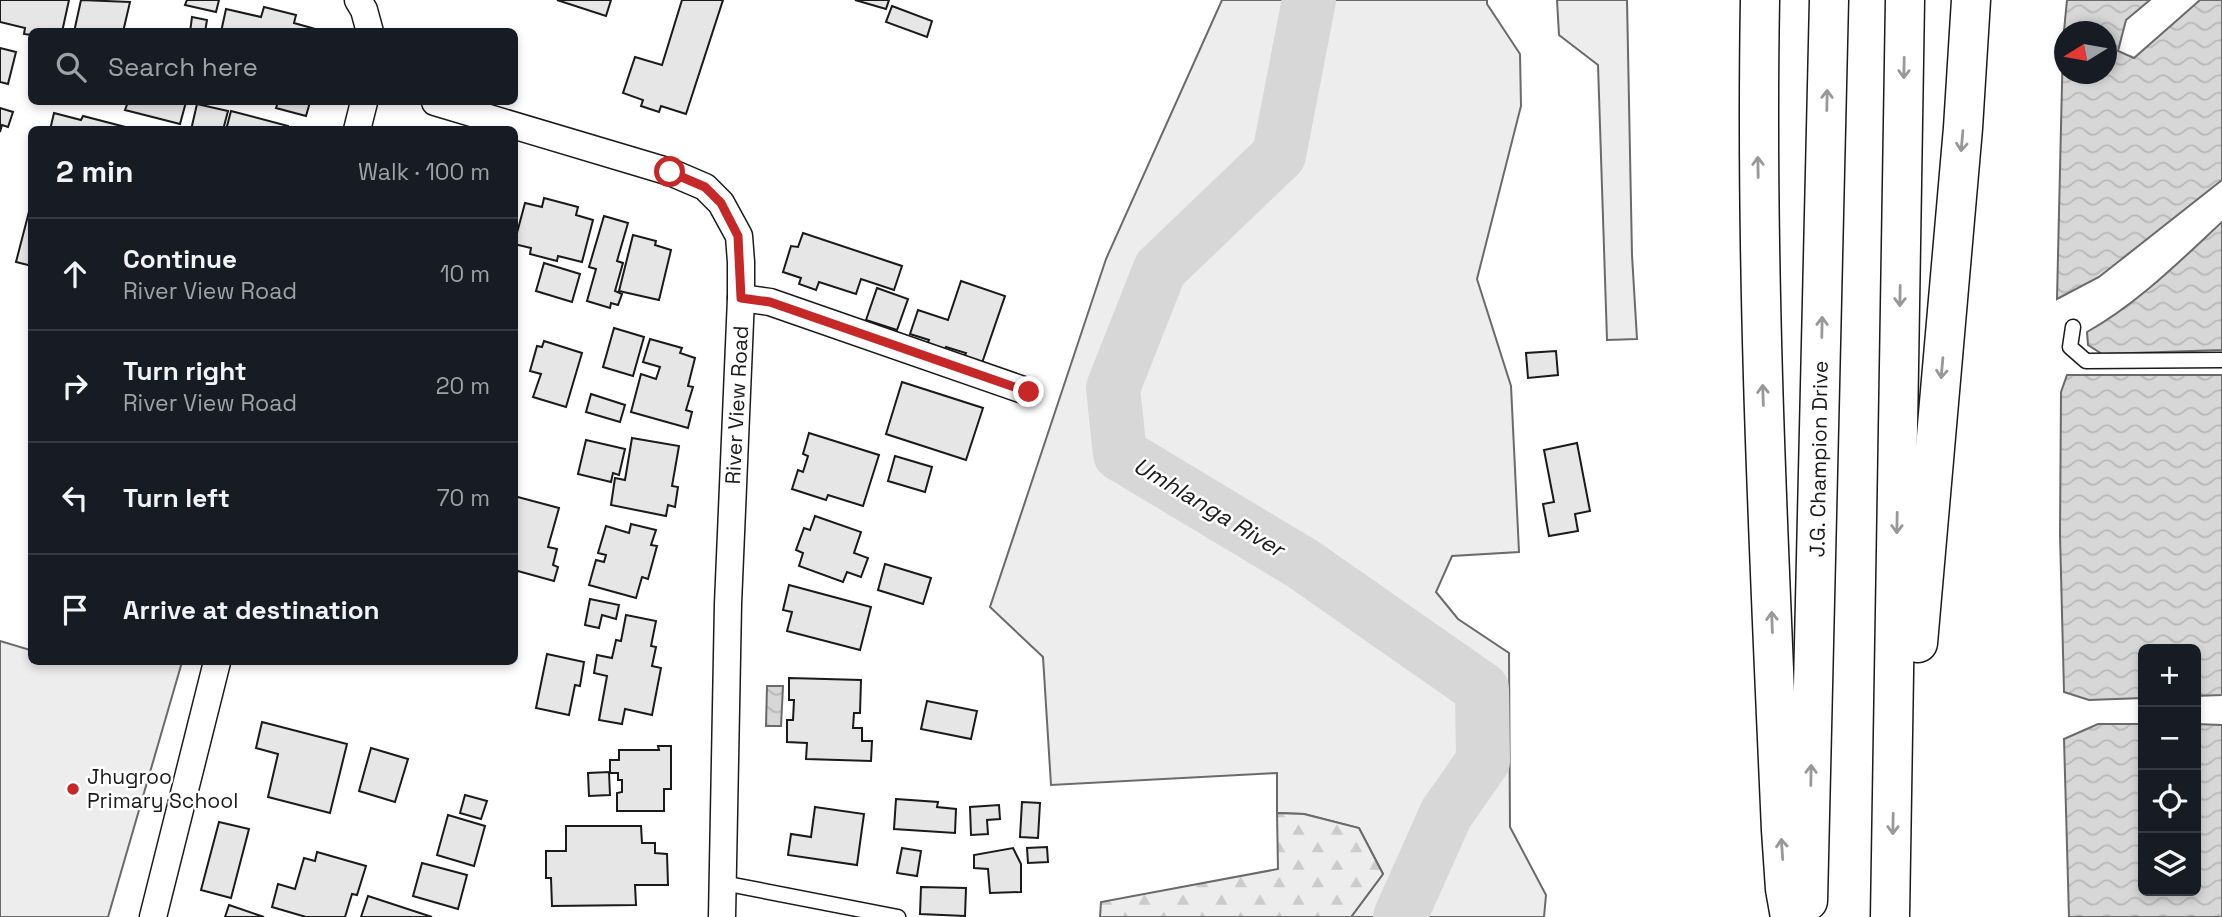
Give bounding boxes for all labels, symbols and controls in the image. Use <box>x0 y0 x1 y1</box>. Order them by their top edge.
north arrow <box>2054 21 2117 84</box>
search box <box>28 28 518 105</box>
icon: search <box>52 48 90 86</box>
text: Search here <box>108 50 258 84</box>
one-way arrow <box>1897 56 1910 79</box>
one-way arrow <box>1820 89 1833 112</box>
one-way arrow <box>1955 130 1968 152</box>
text: 2 min <box>56 152 134 191</box>
route start <box>654 156 685 187</box>
one-way arrow <box>1751 156 1765 179</box>
text: Walk · 100 m <box>358 157 490 187</box>
text: Continue <box>123 242 237 276</box>
icon: ahead <box>56 255 94 293</box>
text: 10 m <box>440 259 490 289</box>
text: River View Road <box>123 276 297 306</box>
one-way arrow <box>1894 284 1907 307</box>
one-way arrow <box>1815 316 1829 339</box>
street label: River View Road <box>719 325 754 485</box>
text: Turn right <box>123 354 247 388</box>
one-way arrow <box>1935 356 1948 379</box>
street label: J.G. Champion Drive <box>1803 360 1834 558</box>
icon: right <box>56 367 94 405</box>
text: 20 m <box>436 371 490 401</box>
route end <box>1013 376 1044 407</box>
one-way arrow <box>1757 383 1770 406</box>
text: River View Road <box>123 388 297 418</box>
water label: Umhlanga River <box>1128 450 1292 565</box>
icon: left <box>56 479 94 517</box>
text: Turn left <box>123 481 230 515</box>
text: 70 m <box>437 483 490 513</box>
one-way arrow <box>1890 511 1904 534</box>
icon: arrive <box>56 591 94 629</box>
text: Arrive at destination <box>123 593 380 627</box>
one-way arrow <box>1765 611 1778 634</box>
map controls <box>2138 644 2201 896</box>
button: + <box>2138 644 2201 707</box>
button: − <box>2138 707 2201 770</box>
place label: Jhugroo Primary School <box>87 763 238 814</box>
one-way arrow <box>1804 764 1818 787</box>
button: locate <box>2138 770 2201 833</box>
marker: Jhugroo Primary School <box>65 781 81 797</box>
one-way arrow <box>1886 812 1899 835</box>
button: layers <box>2138 833 2201 896</box>
one-way arrow <box>1775 839 1788 861</box>

